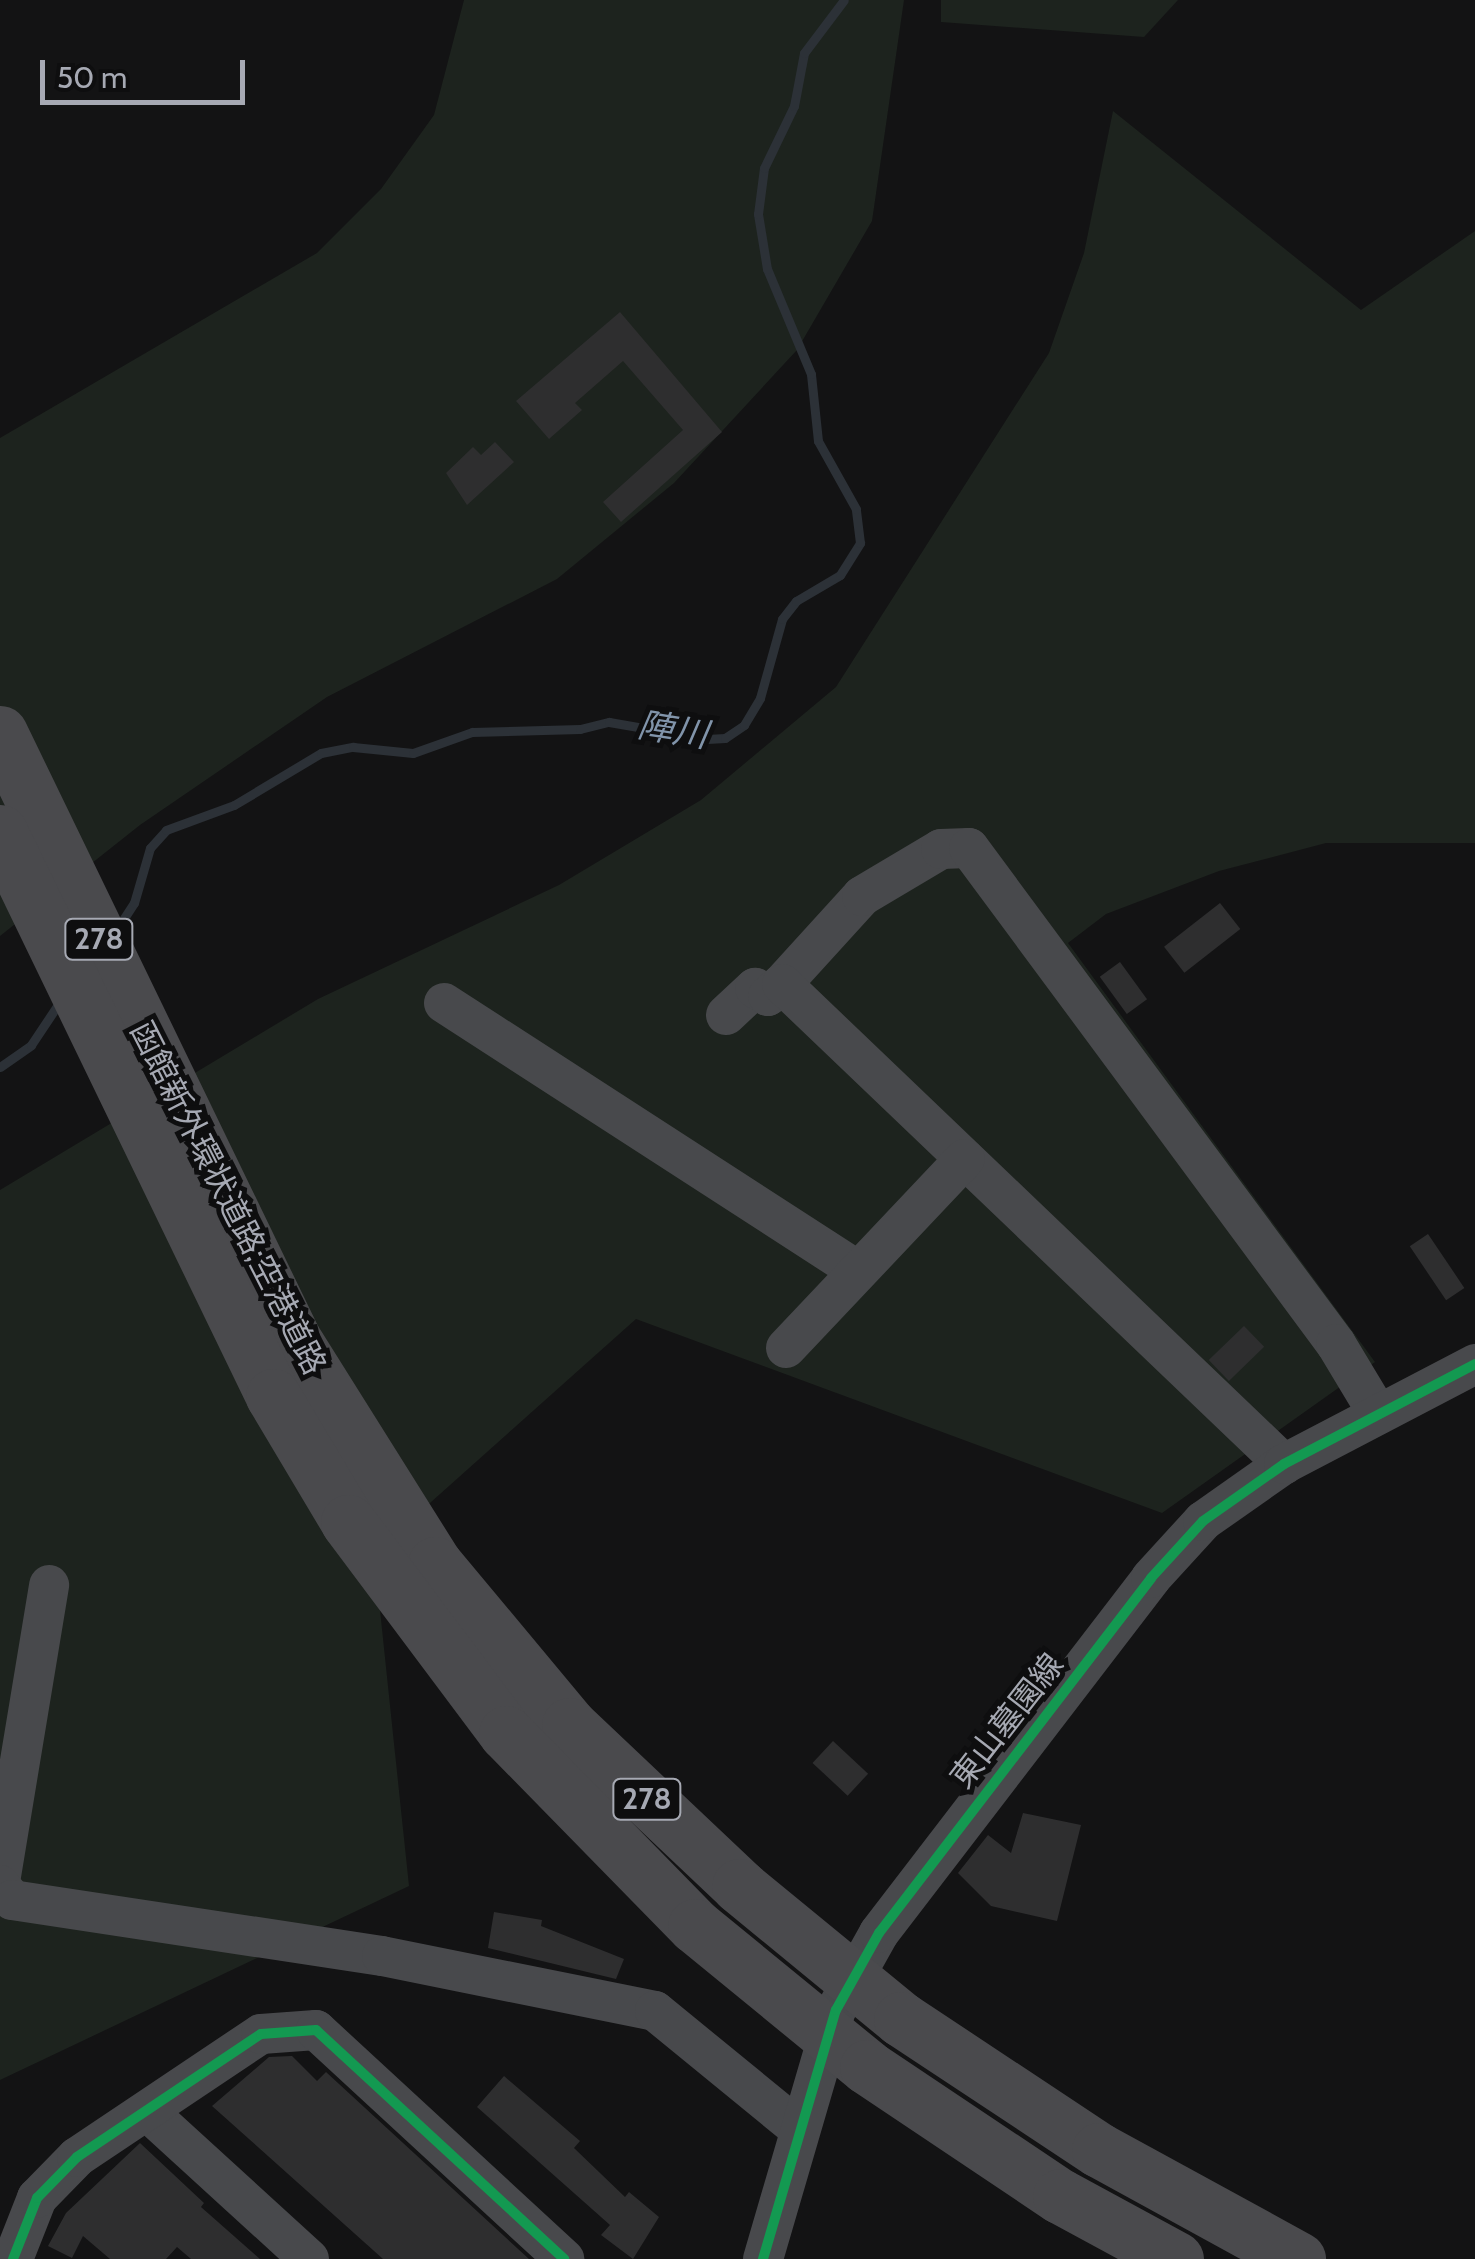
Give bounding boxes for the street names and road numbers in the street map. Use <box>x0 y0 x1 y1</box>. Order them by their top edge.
road number: 278 <box>64 914 134 964</box>
street label: 函館新外環状道路;空港道路 <box>122 1015 334 1381</box>
street label: 東山墓園線 <box>943 1646 1071 1796</box>
road number: 278 <box>612 1774 682 1824</box>

